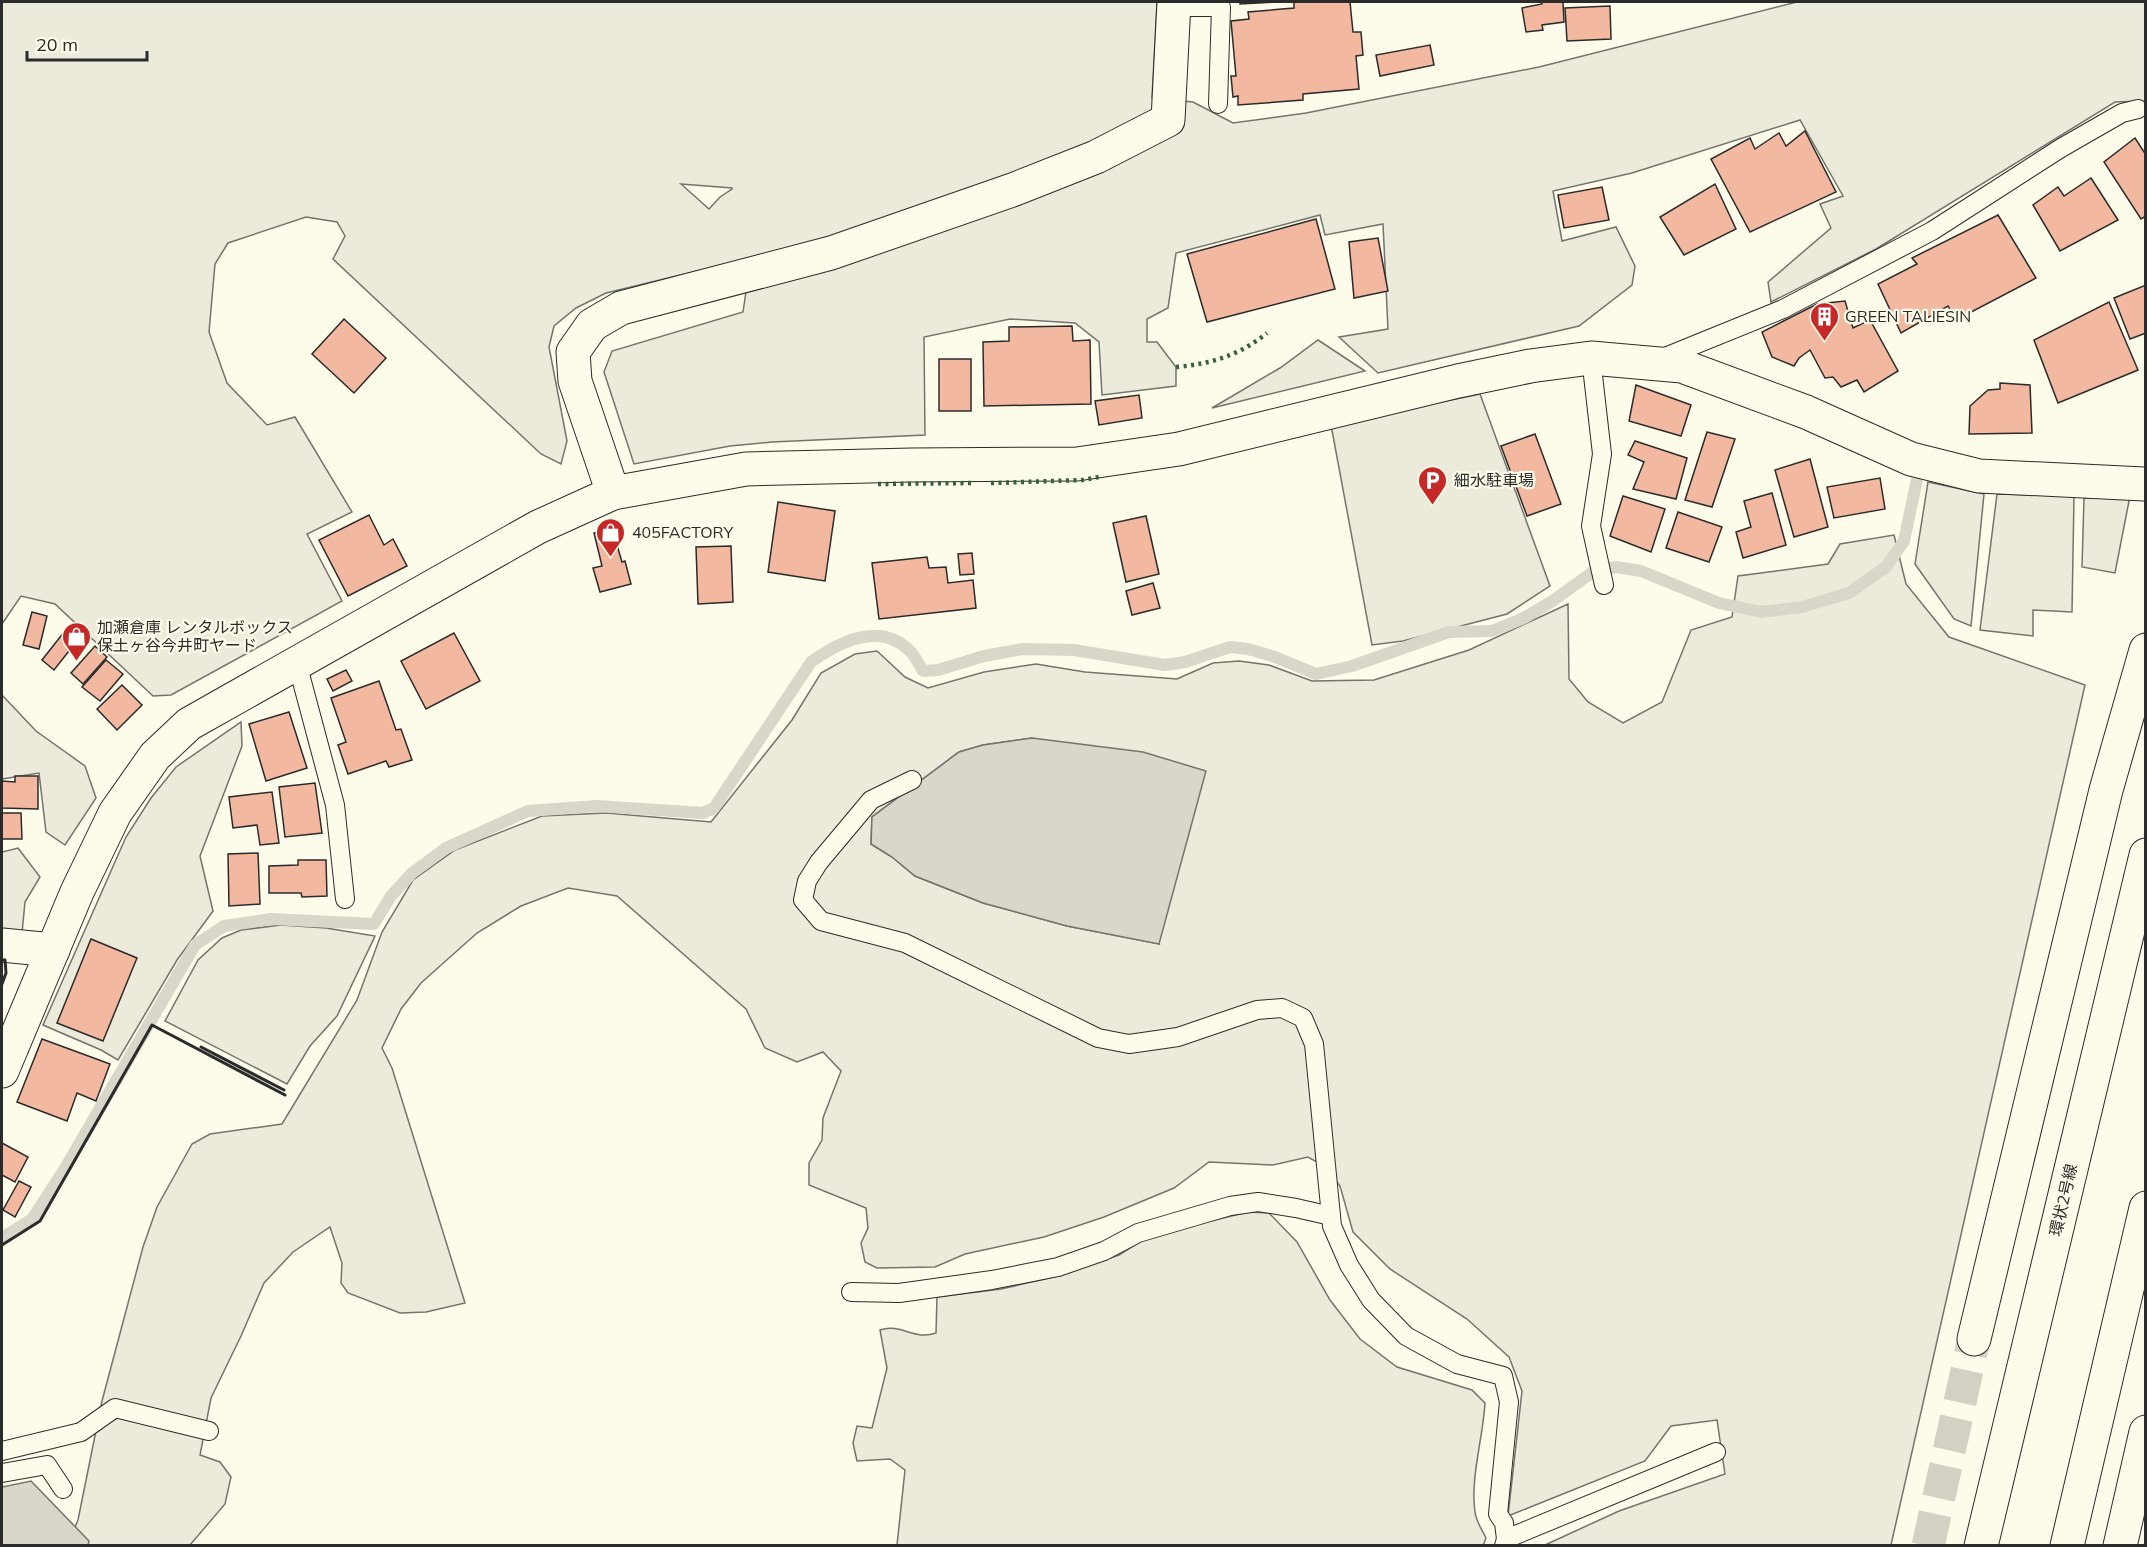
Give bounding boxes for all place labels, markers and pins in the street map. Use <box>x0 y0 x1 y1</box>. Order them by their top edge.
building icon: GREEN TALIESIN <box>1808 300 1840 342</box>
place label: GREEN TALIESIN <box>1845 306 1971 326</box>
parking icon: 細水駐車場 <box>1417 464 1449 506</box>
place label: 細水駐車場 <box>1454 470 1534 490</box>
shop icon: 405FACTORY <box>595 516 627 558</box>
place label: 405FACTORY <box>632 522 733 542</box>
place label: 加瀬倉庫 レンタルボックス 保土ヶ谷今井町ヤード <box>97 617 293 655</box>
shop icon: 加瀬倉庫 レンタルボックス 保土ヶ谷今井町ヤード <box>60 620 92 662</box>

